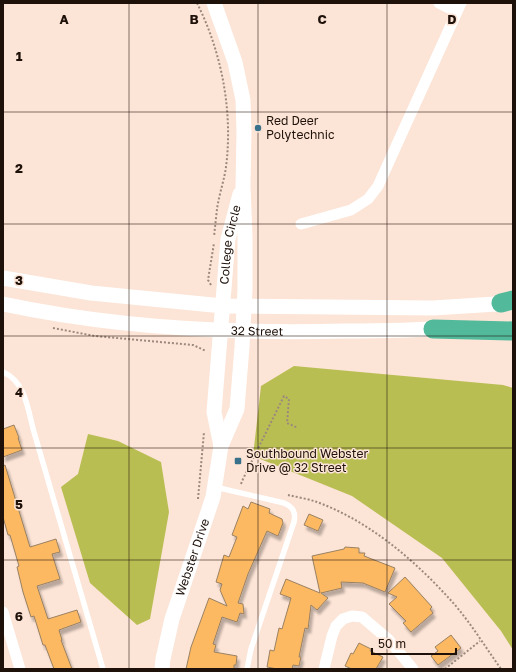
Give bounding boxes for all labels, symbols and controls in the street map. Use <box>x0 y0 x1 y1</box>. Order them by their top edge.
text: A <box>59 11 69 27</box>
text: B <box>189 11 199 27</box>
text: C <box>317 11 327 27</box>
text: D <box>447 11 457 27</box>
text: 1 <box>16 48 23 64</box>
place label: Red Deer Polytechnic <box>266 113 335 142</box>
marker: Red Deer Polytechnic <box>253 123 263 133</box>
text: 2 <box>15 160 23 176</box>
street label: College Circle <box>216 203 244 285</box>
text: 3 <box>15 272 23 288</box>
street label: 32 Street <box>231 323 284 339</box>
text: 4 <box>15 384 23 400</box>
place label: Southbound Webster Drive @ 32 Street <box>246 446 368 475</box>
marker: Southbound Webster Drive @ 32 Street <box>233 456 243 466</box>
text: 5 <box>15 496 23 512</box>
street label: Webster Drive <box>172 516 212 598</box>
text: 6 <box>15 608 23 624</box>
scale bar <box>372 630 456 656</box>
text: 50 m <box>378 636 406 651</box>

